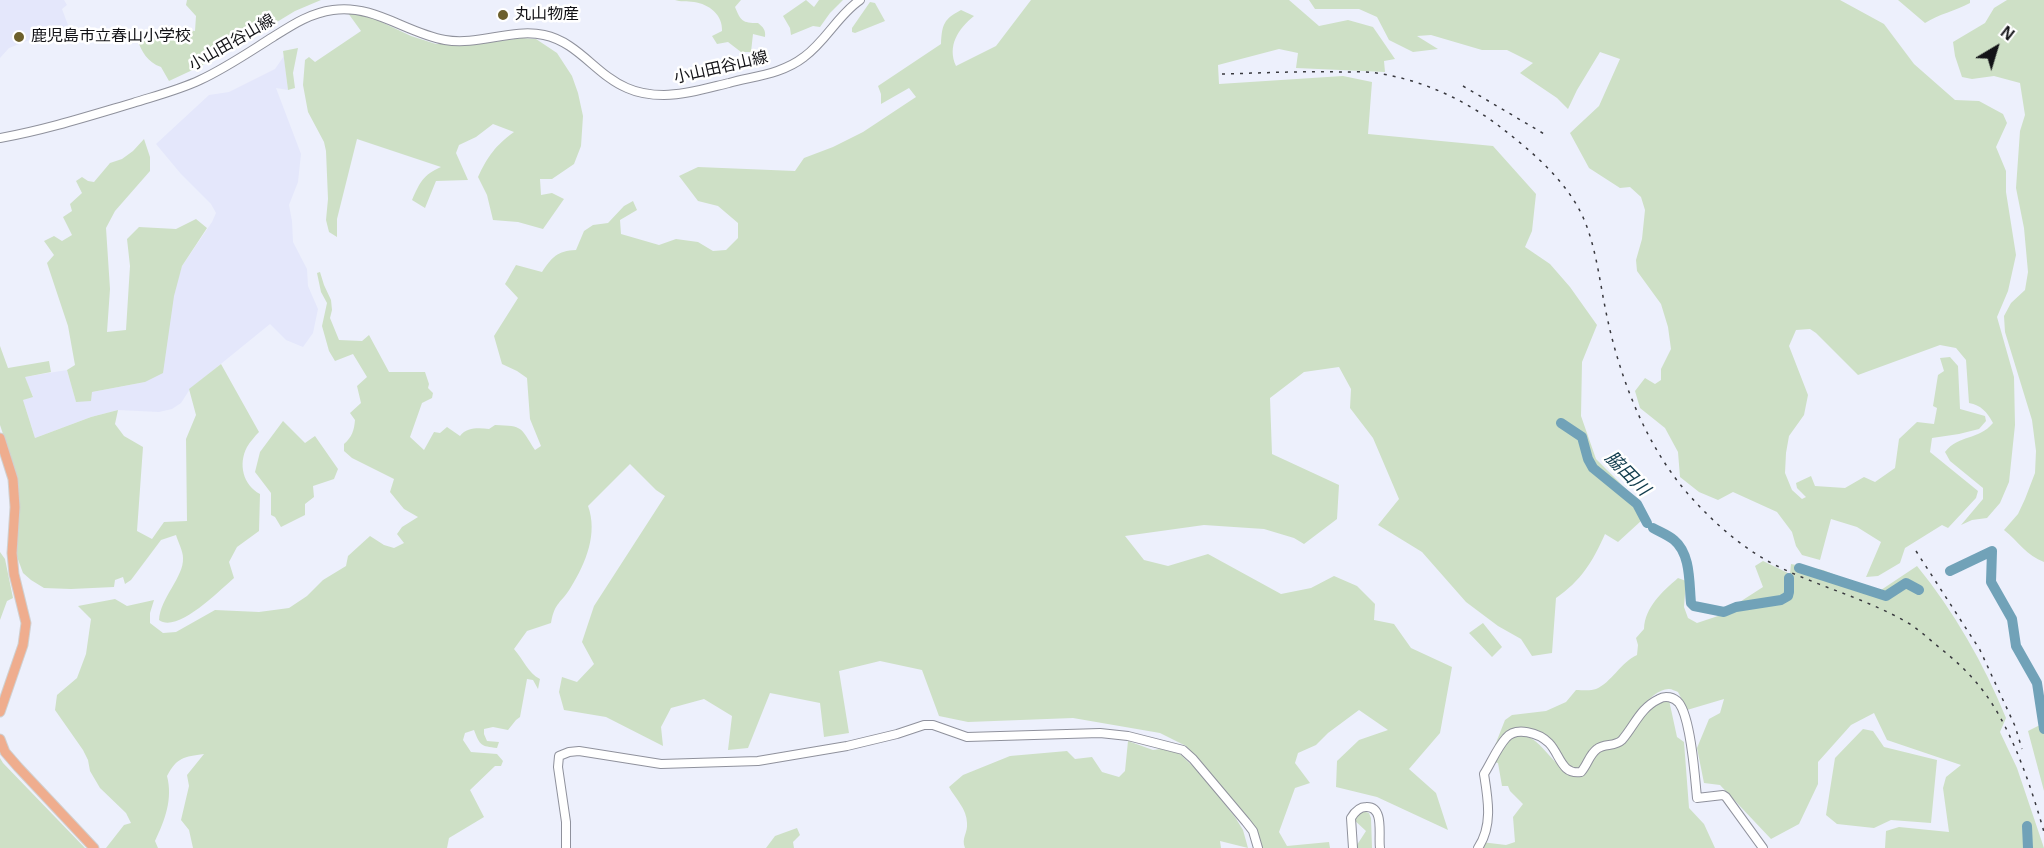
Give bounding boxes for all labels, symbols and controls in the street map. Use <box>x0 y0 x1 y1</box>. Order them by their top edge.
place label: 丸山物産 <box>515 5 579 25</box>
marker: 丸山物産 <box>496 8 510 22</box>
street label: 小山田谷山線 <box>186 11 278 75</box>
north arrow <box>1966 18 2026 78</box>
text: N <box>1998 23 2017 44</box>
place label: 鹿児島市立春山小学校 <box>31 27 191 47</box>
marker: 鹿児島市立春山小学校 <box>12 30 26 44</box>
street label: 小山田谷山線 <box>672 48 770 88</box>
water label: 脇田川 <box>1600 447 1654 501</box>

